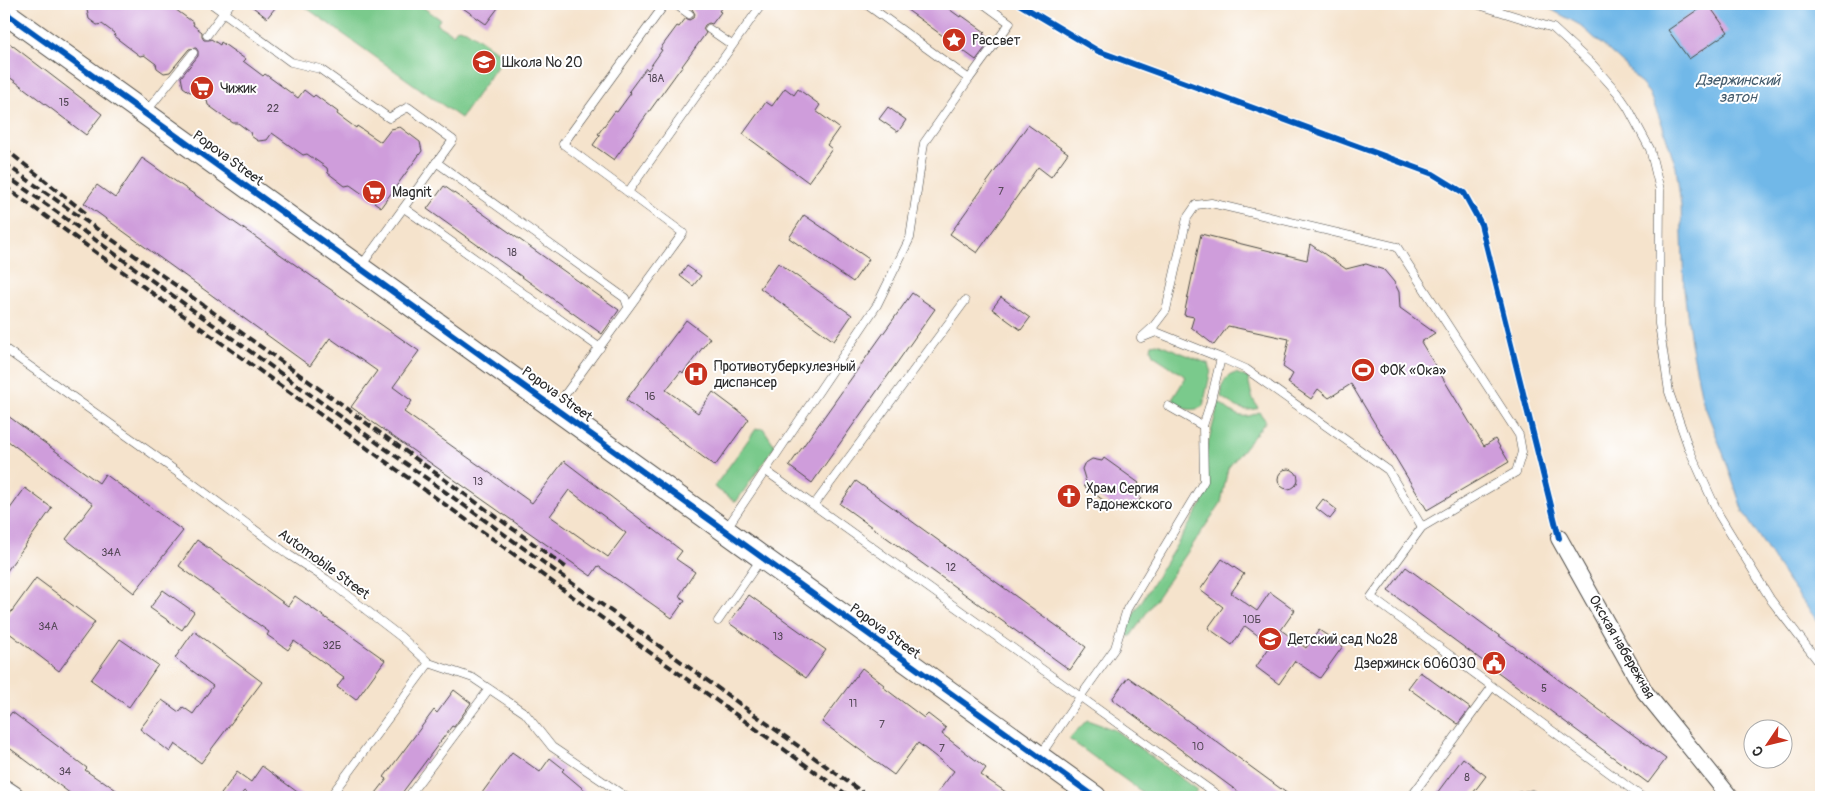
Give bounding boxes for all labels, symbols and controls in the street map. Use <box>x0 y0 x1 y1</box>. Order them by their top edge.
place icon: Рассвет <box>941 27 967 53</box>
place label: Рассвет <box>972 32 1021 49</box>
school or university icon: Школа № 20 <box>471 49 497 75</box>
place label: Школа № 20 <box>502 54 583 71</box>
water label: Дзержинский затон <box>1695 71 1782 107</box>
house number: 18А <box>648 72 664 85</box>
supermarket icon: Чижик <box>189 75 215 101</box>
place label: Чижик <box>220 80 257 97</box>
house number: 15 <box>59 96 69 109</box>
house number: 22 <box>267 102 279 115</box>
street label: Popova Street <box>189 127 267 190</box>
supermarket icon: Magnit <box>361 179 387 205</box>
place label: Magnit <box>392 184 432 201</box>
house number: 7 <box>998 185 1004 198</box>
house number: 18 <box>507 246 517 259</box>
sports icon: ФОК «Ока» <box>1350 357 1376 383</box>
place label: Противотуберкулезный диспансер <box>714 358 856 391</box>
hospital icon: Противотуберкулезный диспансер <box>683 361 709 387</box>
place label: ФОК «Ока» <box>1380 362 1446 379</box>
street label: Popova Street <box>518 363 596 426</box>
house number: 16 <box>645 390 655 403</box>
house number: 13 <box>473 475 483 488</box>
place label: Храм Сергия Радонежского <box>1086 480 1173 513</box>
church icon: Храм Сергия Радонежского <box>1056 483 1082 509</box>
street label: Automobile Street <box>275 525 373 603</box>
house number: 34А <box>101 546 121 559</box>
house number: 12 <box>946 561 956 574</box>
street label: Окская набережная <box>1585 592 1659 702</box>
street label: Popova Street <box>846 600 924 663</box>
house number: 10Б <box>1243 613 1261 626</box>
house number: 34А <box>38 620 58 633</box>
school or university icon: Детский сад №28 <box>1257 626 1283 652</box>
house number: 13 <box>773 630 783 643</box>
place label: Детский сад №28 <box>1287 631 1398 648</box>
house number: 32Б <box>323 639 341 652</box>
public building icon: Дзержинск 606030 <box>1481 650 1507 676</box>
place label: Дзержинск 606030 <box>1354 655 1476 672</box>
house number: 5 <box>1541 682 1547 695</box>
house number: 11 <box>849 697 857 710</box>
house number: 7 <box>879 718 885 731</box>
north arrow <box>1742 718 1792 768</box>
house number: 10 <box>1192 740 1204 753</box>
house number: 7 <box>939 742 945 755</box>
text: С <box>1748 742 1767 760</box>
house number: 34 <box>59 765 72 778</box>
house number: 8 <box>1464 771 1470 784</box>

